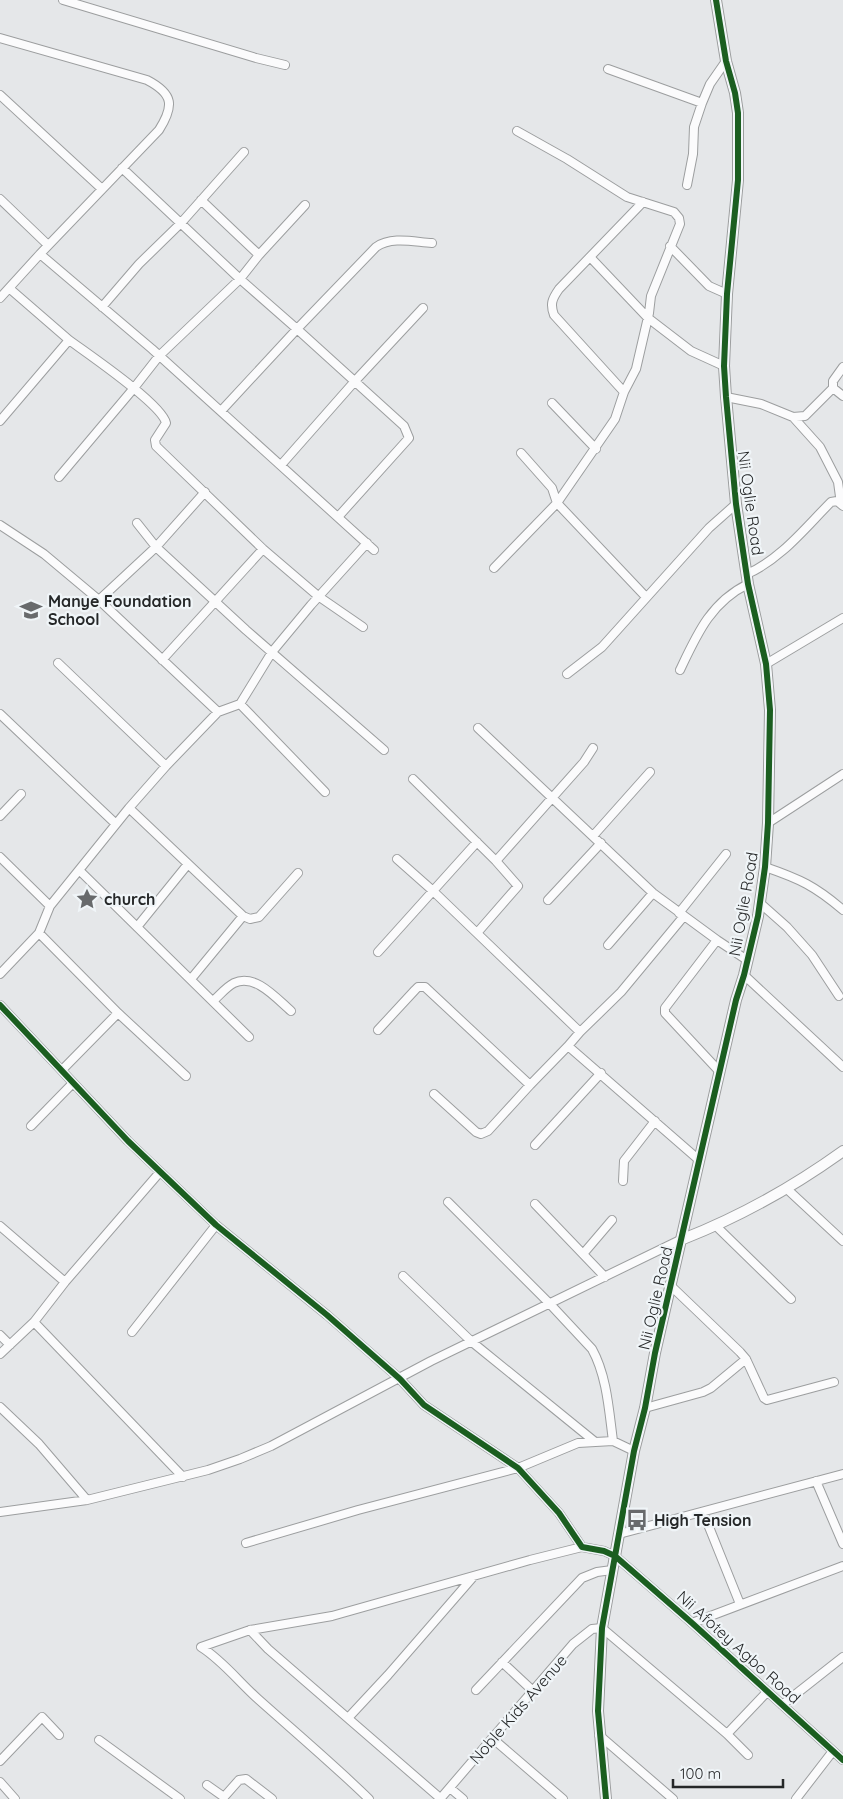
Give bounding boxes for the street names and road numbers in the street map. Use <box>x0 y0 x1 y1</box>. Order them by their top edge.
street label: Nii Oglie Road <box>734 449 768 557</box>
street label: Nii Oglie Road <box>724 850 762 958</box>
street label: Nii Oglie Road <box>633 1244 677 1352</box>
street label: Nii Afotey Agbo Road <box>673 1586 805 1708</box>
street label: Noble Kids Avenue <box>465 1650 571 1768</box>

